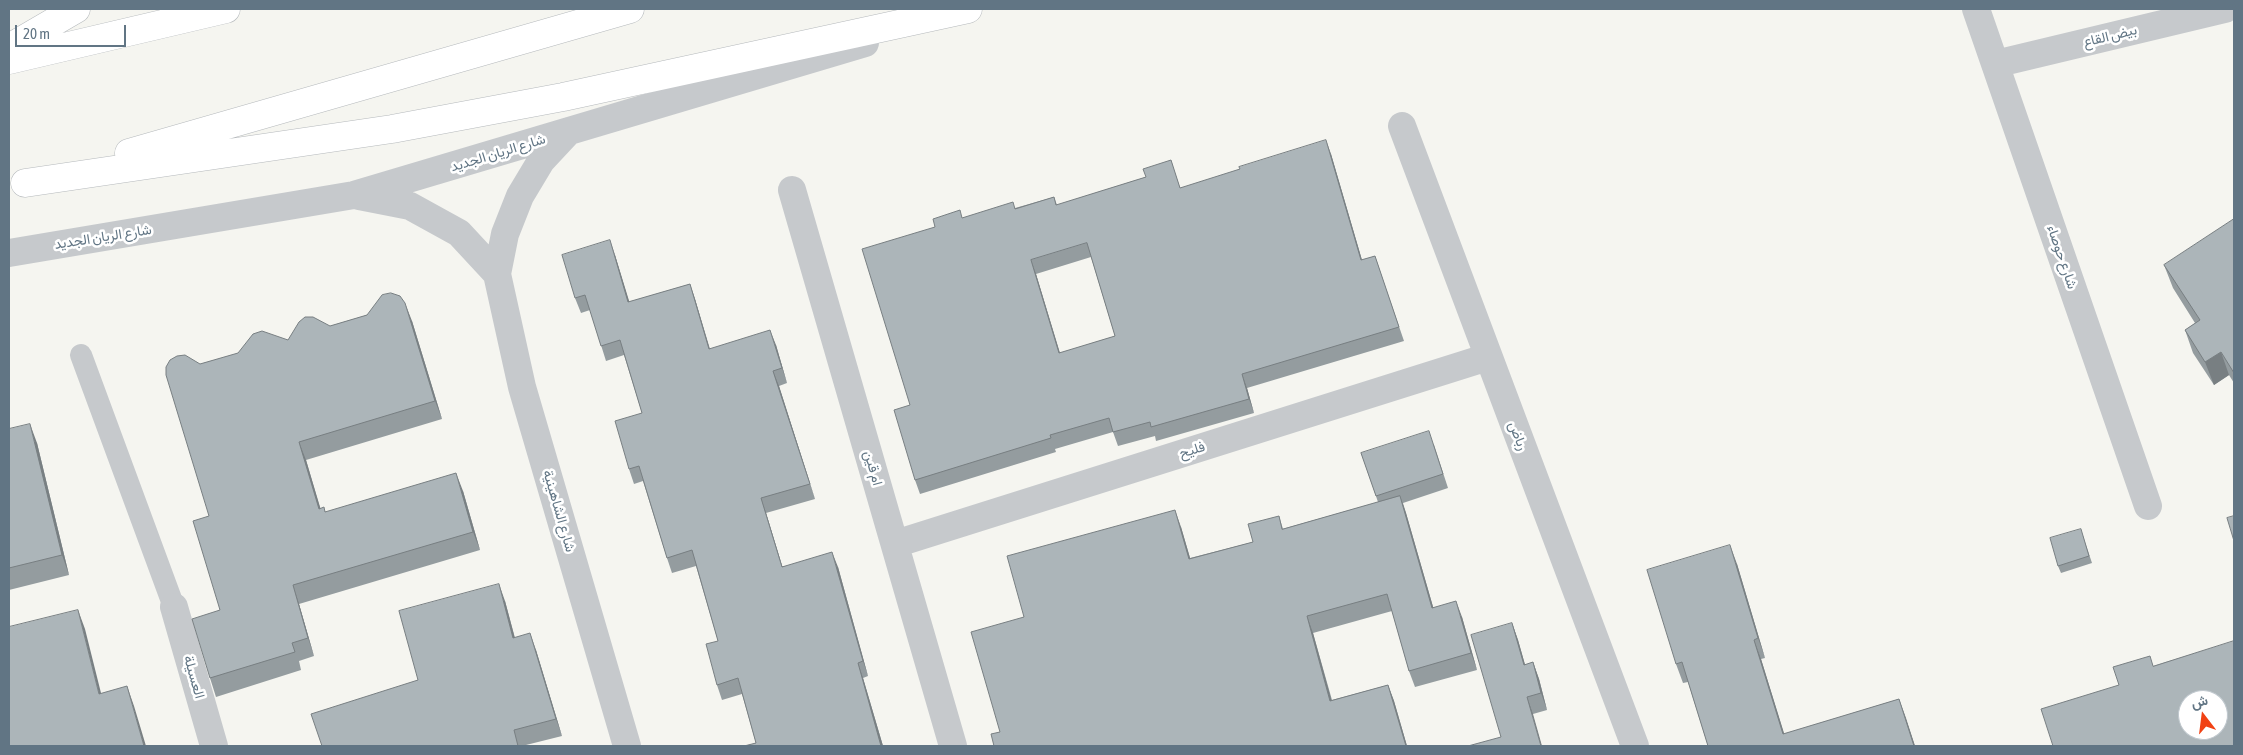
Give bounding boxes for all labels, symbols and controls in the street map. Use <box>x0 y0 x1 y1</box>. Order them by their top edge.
scale bar <box>18 15 129 47</box>
street label: بيض القاع <box>2081 21 2139 51</box>
text: 20 m <box>23 25 50 42</box>
street label: شارع الريان الجديد <box>449 131 547 175</box>
street label: شارع الريان الجديد <box>53 221 153 253</box>
street label: شارع حوصاء <box>2043 223 2081 291</box>
street label: رباض <box>1505 419 1531 453</box>
street label: فليح <box>1177 438 1207 462</box>
street label: ام قين <box>860 449 886 487</box>
street label: شارع الشاهينية <box>539 468 579 554</box>
street label: العسيلة <box>180 654 208 700</box>
north arrow <box>2178 690 2228 740</box>
text: ش <box>2189 692 2210 711</box>

